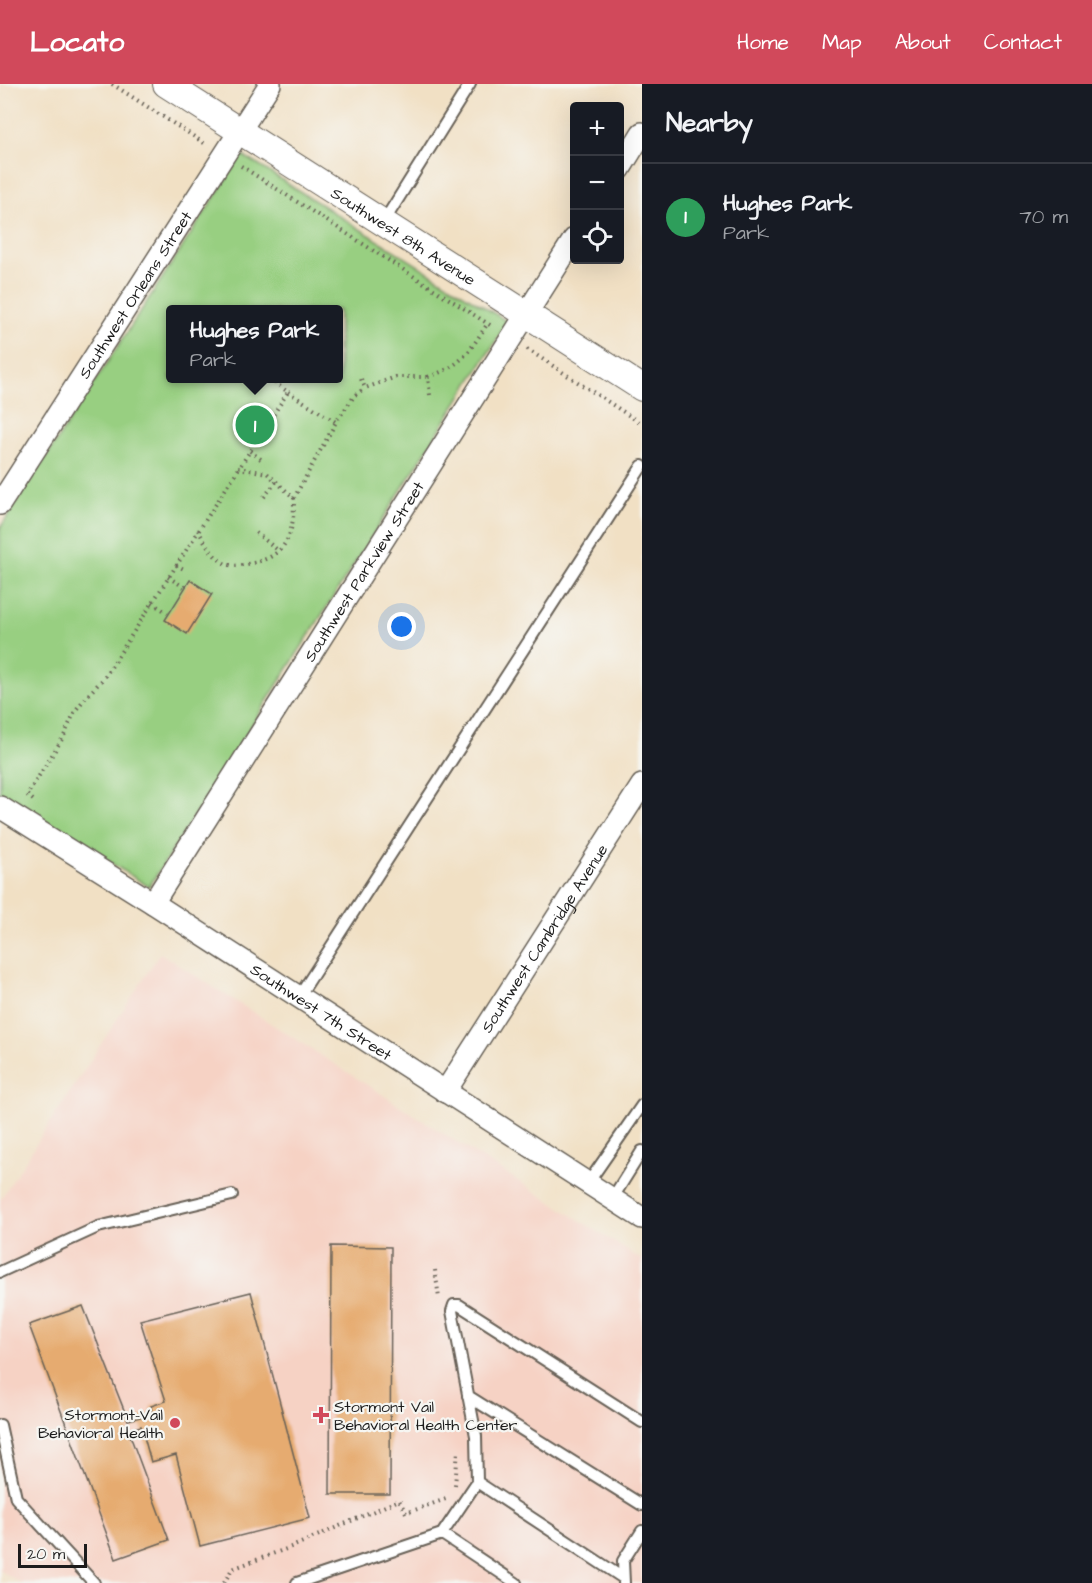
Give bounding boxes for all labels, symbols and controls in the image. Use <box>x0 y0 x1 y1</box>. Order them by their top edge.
text: Locato <box>30 23 124 62</box>
text: Home <box>737 28 789 57</box>
text: Map <box>822 28 862 57</box>
text: About <box>895 28 951 57</box>
text: Contact <box>984 28 1062 57</box>
map controls <box>570 102 624 264</box>
button: + <box>570 102 624 156</box>
text: Nearby <box>666 105 753 141</box>
button: − <box>570 156 624 210</box>
street label: Southwest 8th Avenue <box>327 182 480 291</box>
text: Hughes Park <box>723 188 852 219</box>
text: 1 <box>684 203 687 231</box>
text: 70 m <box>1020 203 1068 231</box>
street label: Southwest Orleans Street <box>74 207 198 383</box>
button: locate <box>570 210 624 264</box>
text: Park <box>723 219 769 247</box>
popup <box>166 305 343 383</box>
text: Hughes Park <box>190 315 319 346</box>
text: Park <box>190 346 236 374</box>
pin: 1 <box>236 402 274 448</box>
street label: Southwest Parkview Street <box>299 477 430 666</box>
your location <box>387 612 416 641</box>
street label: Southwest Cambridge Avenue <box>476 840 614 1037</box>
street label: Southwest 7th Street <box>246 959 396 1066</box>
place label: Stormont Vail Behavioral Health Center <box>334 1396 518 1436</box>
place label: Stormont-Vail Behavioral Health <box>38 1404 163 1444</box>
marker: Stormont Vail Behavioral Health Center <box>312 1406 330 1424</box>
marker: Stormont-Vail Behavioral Health <box>168 1416 182 1430</box>
scale bar <box>18 1541 87 1568</box>
text: 20 m <box>27 1543 65 1565</box>

